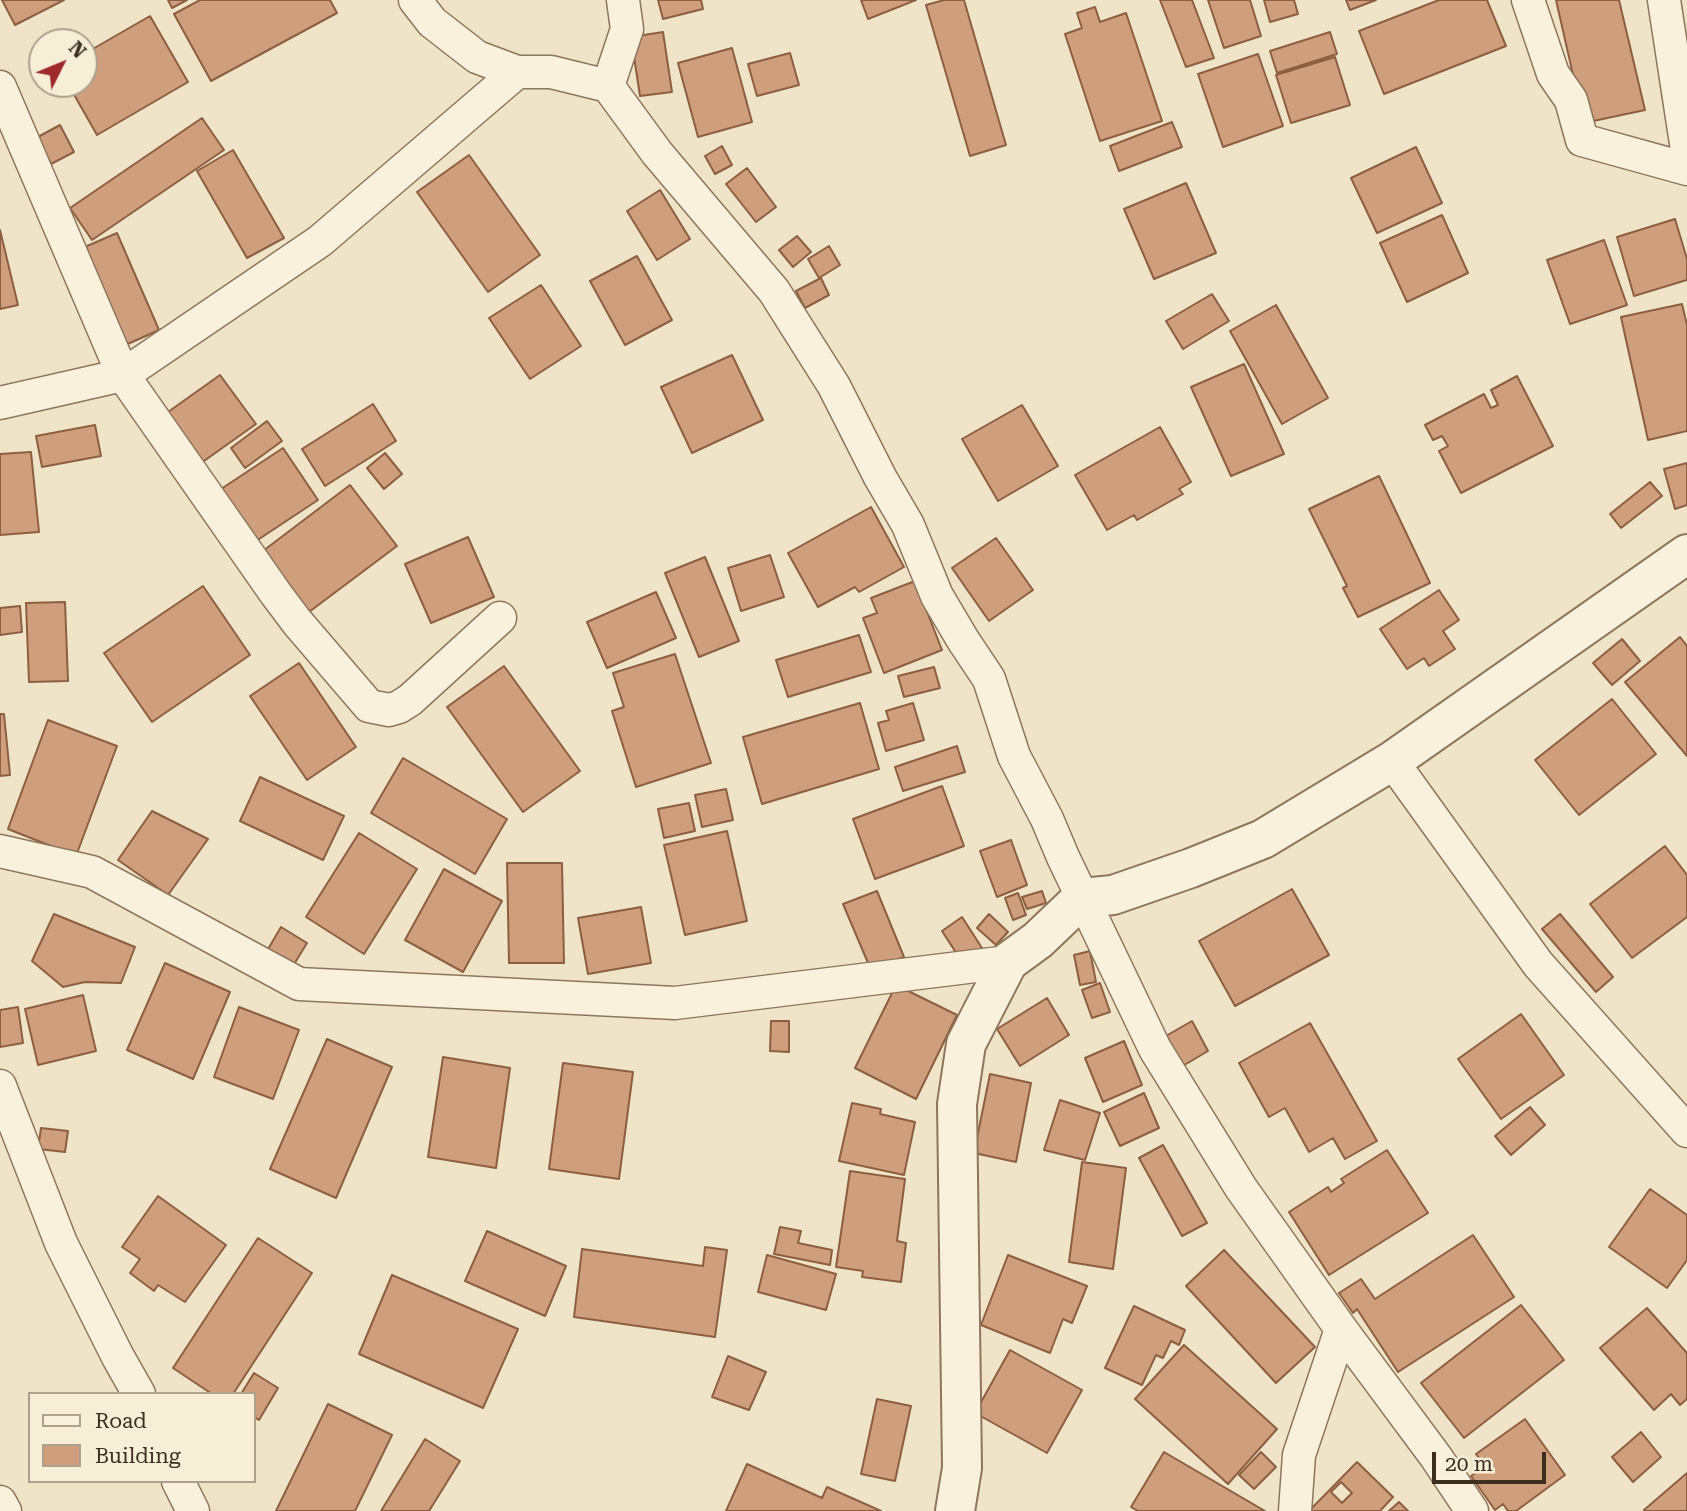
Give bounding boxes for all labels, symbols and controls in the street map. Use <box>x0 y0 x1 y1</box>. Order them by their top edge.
north arrow <box>28 28 98 98</box>
text: N <box>64 36 91 63</box>
legend <box>28 1392 256 1483</box>
text: Road <box>95 1409 147 1433</box>
scale bar <box>1435 1438 1549 1482</box>
text: Building <box>95 1444 181 1468</box>
text: 20 m <box>1445 1452 1493 1476</box>

